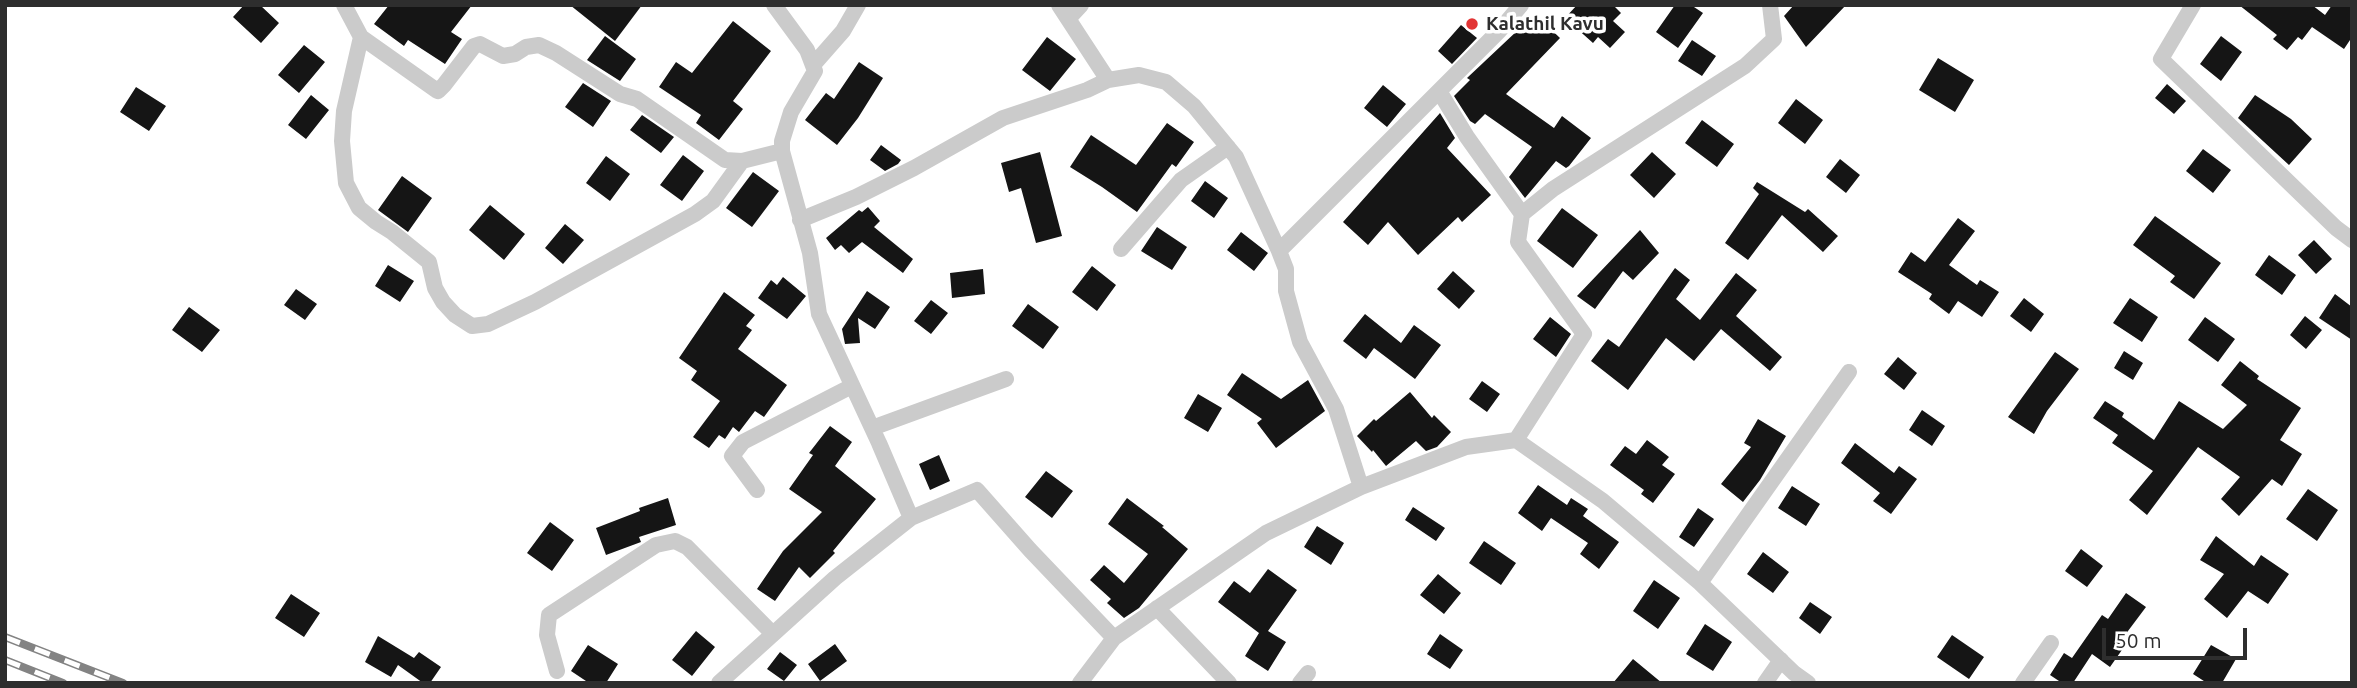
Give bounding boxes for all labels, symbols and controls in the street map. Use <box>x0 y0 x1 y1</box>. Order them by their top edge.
place label: Kalathil Kavu <box>1486 13 1604 35</box>
marker: Kalathil Kavu <box>1464 16 1480 32</box>
scale bar <box>2105 614 2250 658</box>
text: 50 m <box>2115 628 2162 652</box>

